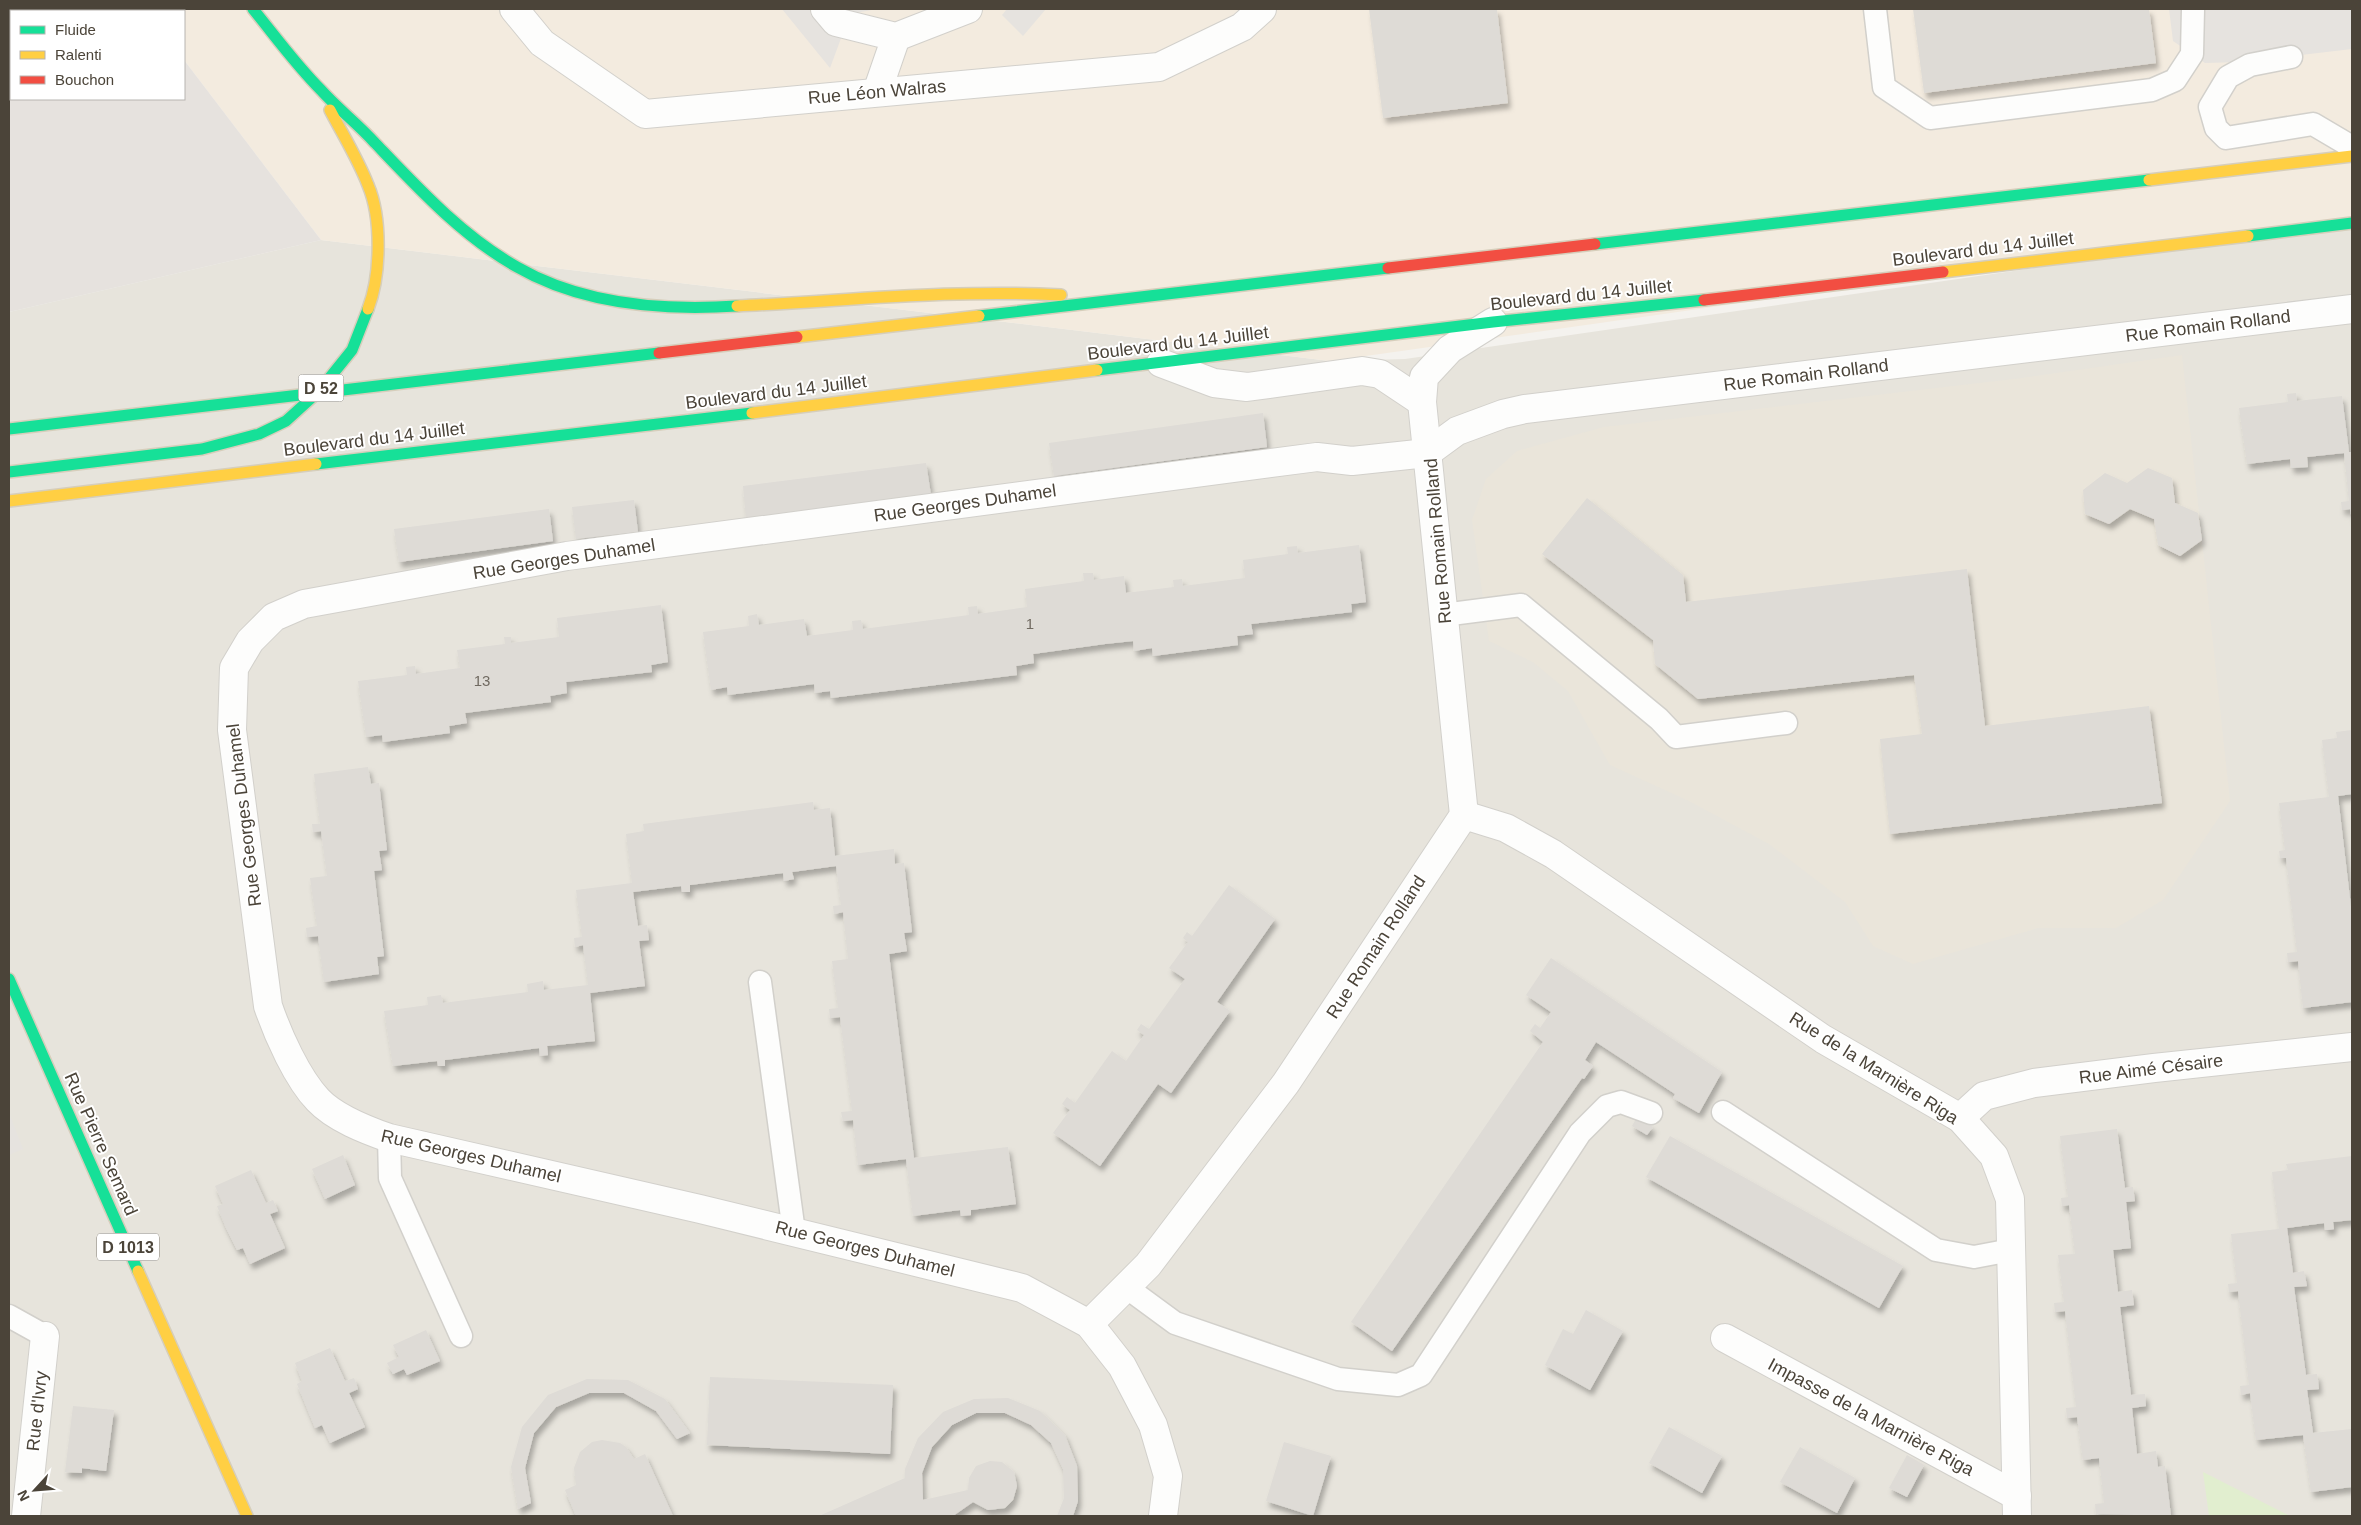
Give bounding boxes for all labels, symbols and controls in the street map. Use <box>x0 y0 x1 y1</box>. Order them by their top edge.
legend <box>10 10 185 100</box>
text: Fluide <box>55 21 96 38</box>
text: Ralenti <box>55 46 102 63</box>
text: Bouchon <box>55 71 114 88</box>
street label: Rue Léon Walras <box>807 76 947 108</box>
street label: Boulevard du 14 Juillet <box>1891 228 2075 270</box>
street label: Boulevard du 14 Juillet <box>1489 276 1673 314</box>
street label: Rue Romain Rolland <box>2124 306 2292 346</box>
street label: Boulevard du 14 Juillet <box>1086 322 1270 364</box>
street label: Rue Romain Rolland <box>1722 355 1890 395</box>
street label: Boulevard du 14 Juillet <box>684 371 868 413</box>
road number: D 52 <box>298 374 344 402</box>
street label: Boulevard du 14 Juillet <box>282 418 466 460</box>
street label: Rue Romain Rolland <box>1421 457 1455 625</box>
street label: Rue Georges Duhamel <box>872 480 1058 526</box>
street label: Rue Georges Duhamel <box>472 535 656 583</box>
house number: 1 <box>1026 615 1034 632</box>
house number: 13 <box>474 672 490 689</box>
street label: Rue Georges Duhamel <box>223 722 265 908</box>
street label: Rue Romain Rolland <box>1322 872 1430 1022</box>
street label: Rue de la Marnière Riga <box>1786 1008 1963 1129</box>
street label: Rue Aimé Césaire <box>2078 1050 2224 1088</box>
street label: Rue Pierre Semard <box>61 1070 141 1218</box>
street label: Rue Georges Duhamel <box>379 1126 563 1186</box>
street label: Rue Georges Duhamel <box>773 1217 957 1281</box>
road number: D 1013 <box>97 1234 159 1260</box>
street label: Impasse de la Marnière Riga <box>1765 1354 1978 1480</box>
street label: Rue d'Ivry <box>23 1370 51 1452</box>
north arrow <box>10 1465 60 1515</box>
text: N <box>14 1488 33 1504</box>

